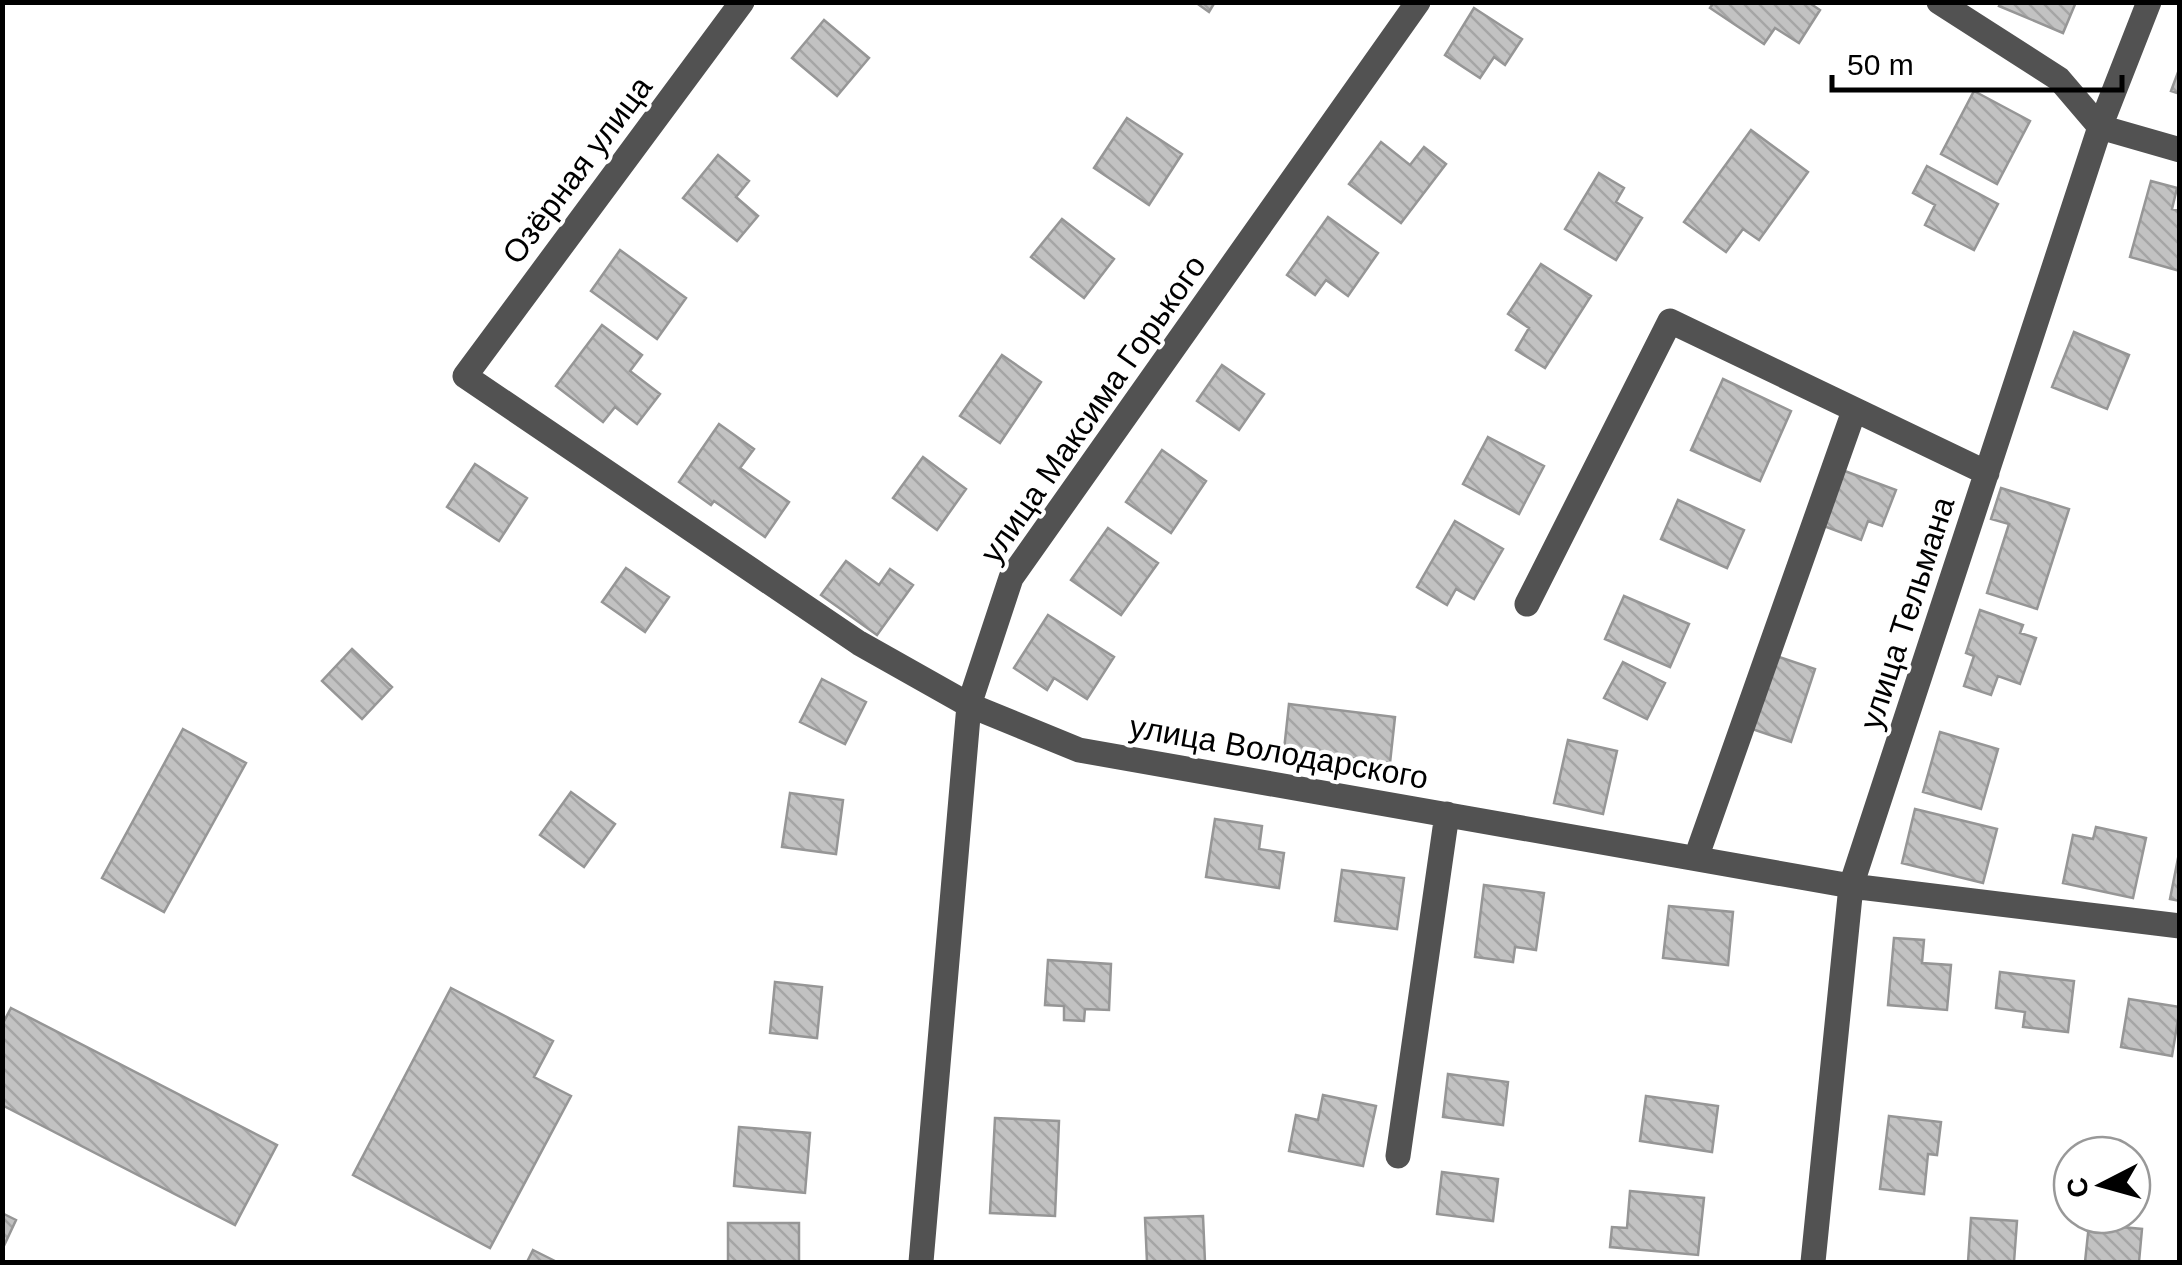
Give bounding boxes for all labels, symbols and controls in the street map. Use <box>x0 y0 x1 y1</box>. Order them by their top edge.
scale bar <box>1832 30 2122 92</box>
text: 50 m <box>1847 48 1914 81</box>
street label: Озёрная улица <box>495 69 659 271</box>
street label: улица Максима Горького <box>973 248 1213 570</box>
street label: улица Тельмана <box>1852 492 1962 734</box>
street label: улица Володарского <box>1127 708 1431 796</box>
north arrow <box>2052 1135 2152 1235</box>
text: С <box>2061 1176 2094 1199</box>

